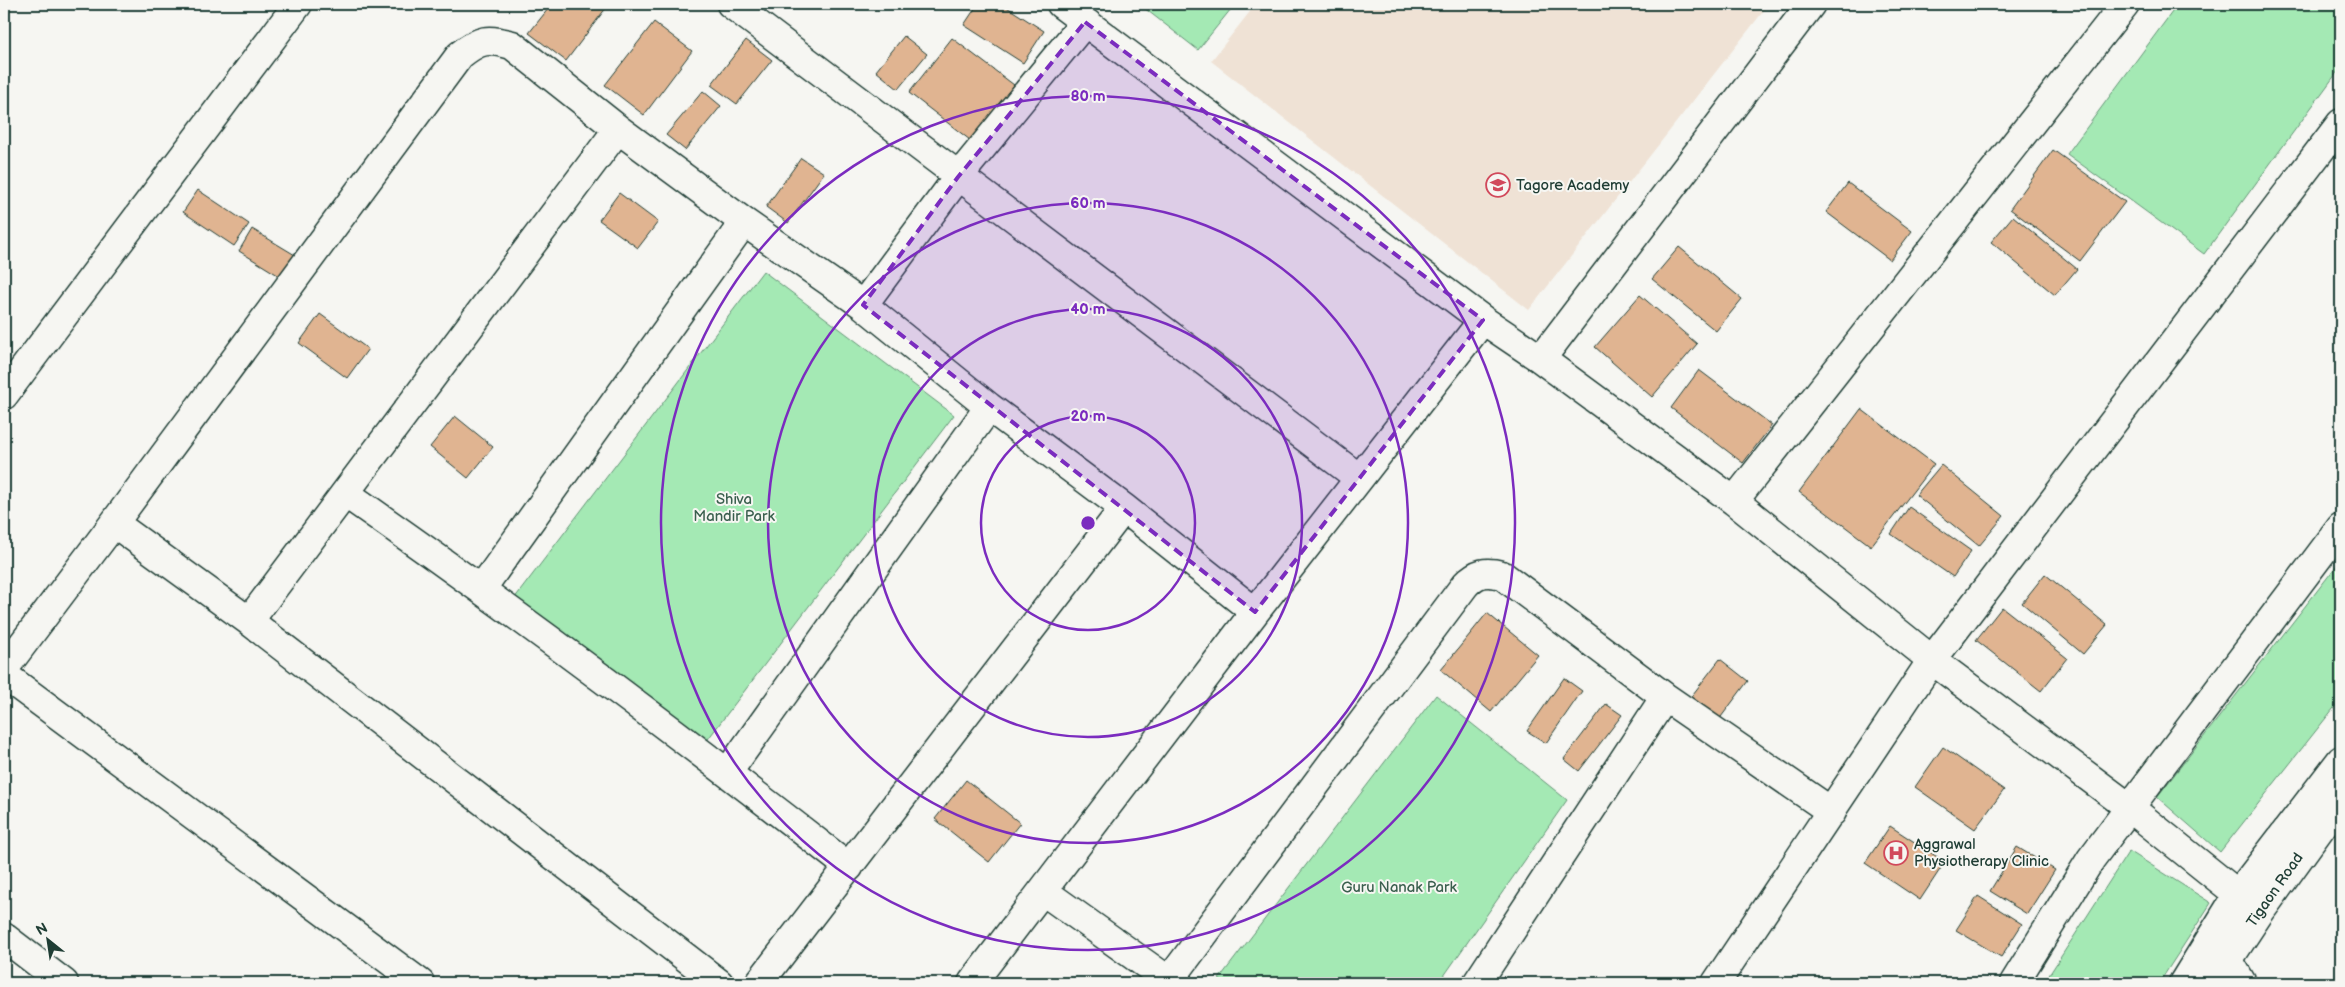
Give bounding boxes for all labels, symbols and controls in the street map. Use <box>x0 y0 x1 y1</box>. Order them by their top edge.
text: 80 m <box>1070 87 1106 106</box>
school or university icon: Tagore Academy <box>1485 172 1511 198</box>
place label: Tagore Academy <box>1516 176 1629 195</box>
text: 60 m <box>1070 194 1106 213</box>
text: 40 m <box>1070 300 1106 319</box>
text: 20 m <box>1071 407 1106 426</box>
park label: Shiva Mandir Park <box>693 490 775 526</box>
centre of rings <box>1079 514 1097 532</box>
place label: Aggrawal Physiotherapy Clinic <box>1914 835 2049 871</box>
hospital icon: Aggrawal Physiotherapy Clinic <box>1883 840 1909 866</box>
street label: Tigaon Road <box>2242 849 2308 931</box>
park label: Guru Nanak Park <box>1341 878 1457 897</box>
north arrow <box>22 914 72 964</box>
text: N <box>33 919 51 939</box>

